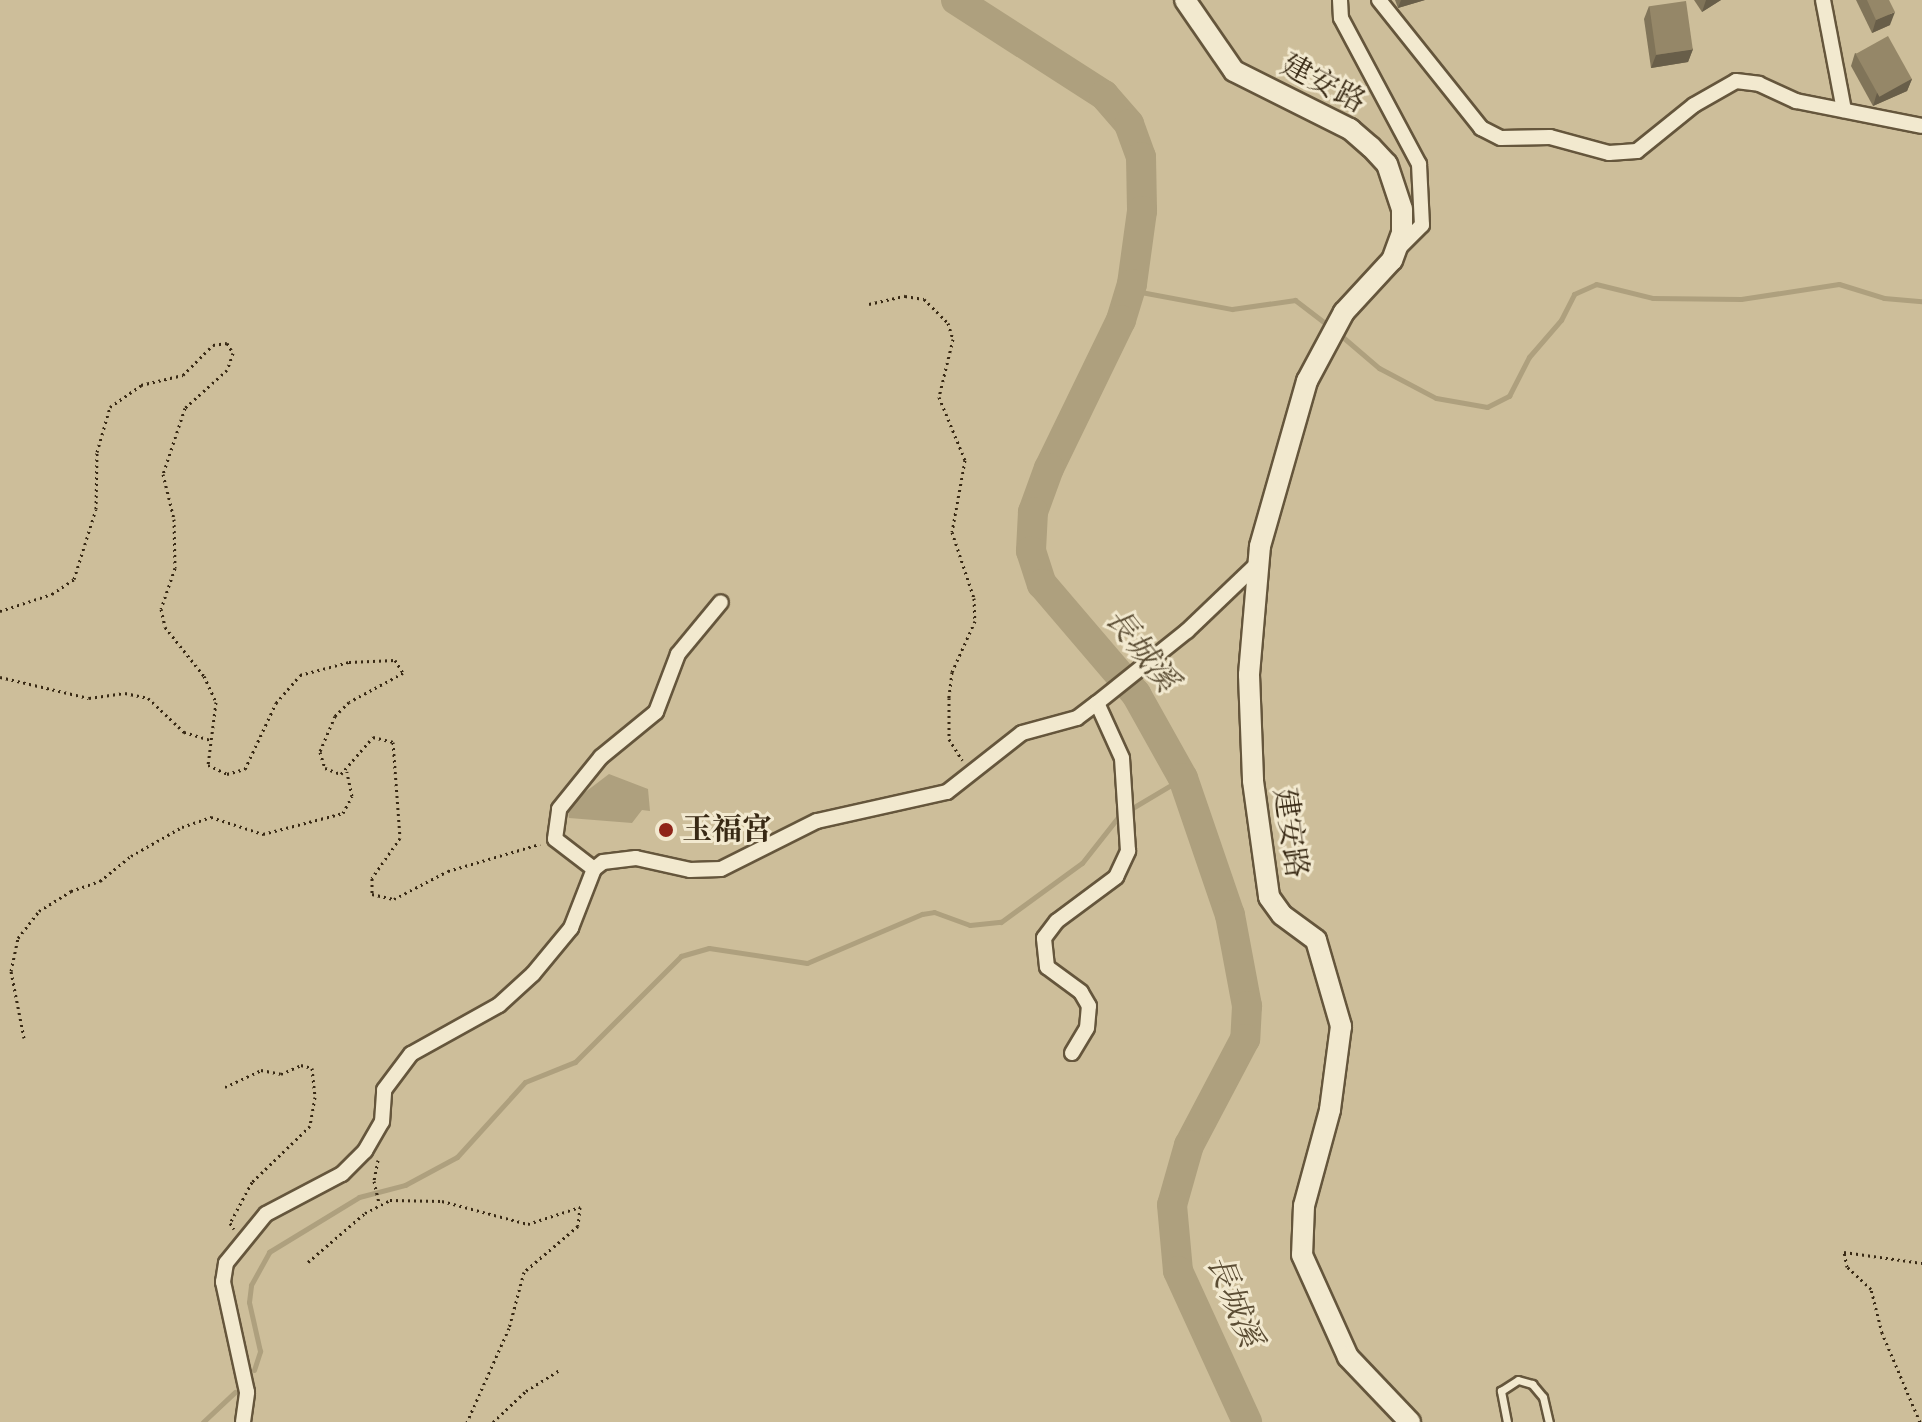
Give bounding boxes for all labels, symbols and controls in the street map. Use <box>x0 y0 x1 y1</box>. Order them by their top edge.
street label: 建安路 <box>1275 47 1371 121</box>
water label: 長城溪 <box>1096 600 1186 700</box>
street label: 建安路 <box>1266 786 1314 880</box>
place label: 玉福宮 <box>682 812 772 848</box>
marker: 玉福宮 <box>657 821 675 839</box>
water label: 長城溪 <box>1198 1249 1270 1353</box>

